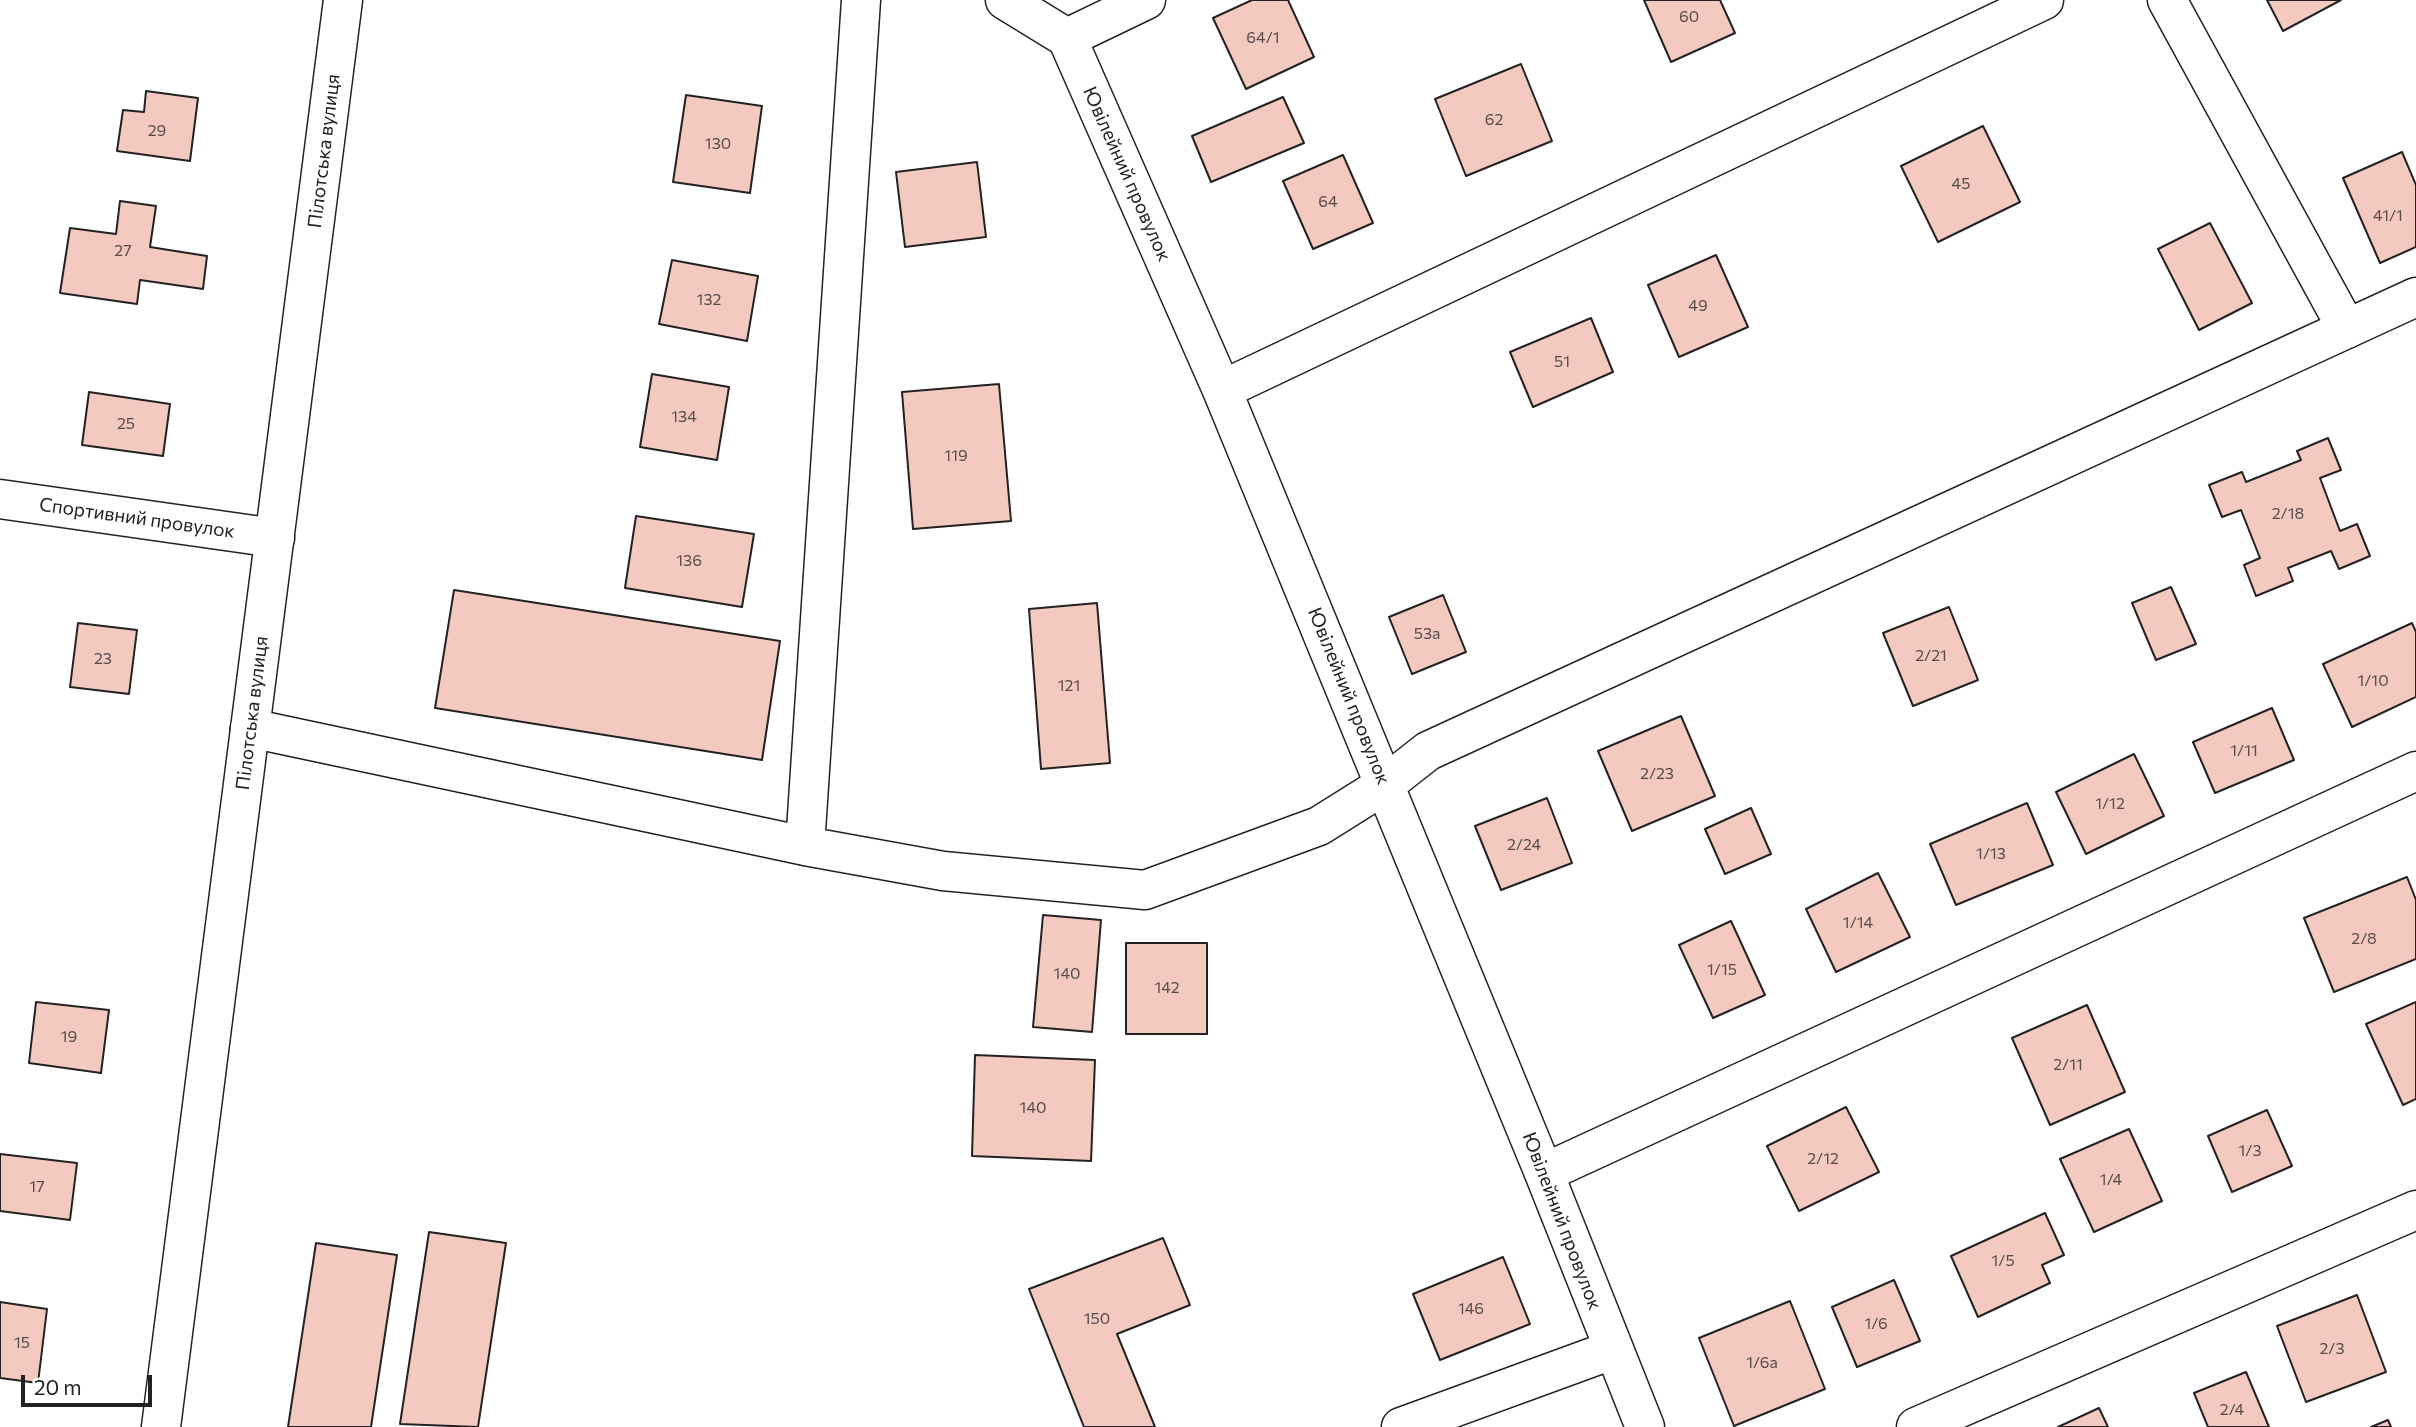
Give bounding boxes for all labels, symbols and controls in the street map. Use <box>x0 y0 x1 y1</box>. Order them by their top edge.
house number: 60 <box>1679 7 1699 27</box>
house number: 64/1 <box>1246 28 1280 48</box>
street label: Пілотська вулиця <box>303 73 345 229</box>
street label: Ювілейний провулок <box>1078 83 1176 265</box>
house number: 62 <box>1485 110 1503 130</box>
house number: 29 <box>148 121 166 141</box>
house number: 130 <box>705 134 731 154</box>
house number: 45 <box>1952 174 1970 194</box>
house number: 64 <box>1318 192 1338 212</box>
house number: 41/1 <box>2373 206 2403 226</box>
house number: 27 <box>114 241 132 261</box>
house number: 132 <box>697 290 721 310</box>
house number: 49 <box>1688 296 1708 316</box>
house number: 51 <box>1554 352 1570 372</box>
house number: 134 <box>671 407 697 427</box>
house number: 25 <box>117 414 135 434</box>
house number: 119 <box>944 446 968 466</box>
street label: Спортивний провулок <box>38 493 236 543</box>
house number: 2/18 <box>2272 504 2304 524</box>
house number: 136 <box>676 551 702 571</box>
street label: Ювілейний провулок <box>1303 604 1395 788</box>
house number: 53а <box>1414 624 1440 644</box>
street label: Пілотська вулиця <box>231 635 273 791</box>
house number: 2/21 <box>1915 646 1947 666</box>
house number: 23 <box>94 649 112 669</box>
house number: 1/10 <box>2357 671 2389 691</box>
house number: 121 <box>1058 676 1080 696</box>
house number: 1/11 <box>2230 741 2258 761</box>
house number: 2/23 <box>1640 764 1674 784</box>
house number: 1/12 <box>2095 794 2125 814</box>
house number: 2/24 <box>1507 835 1541 855</box>
house number: 1/13 <box>1976 844 2006 864</box>
house number: 1/14 <box>1843 913 1873 933</box>
house number: 2/8 <box>2351 929 2377 949</box>
house number: 1/15 <box>1707 960 1737 980</box>
house number: 140 <box>1054 964 1080 984</box>
house number: 142 <box>1154 978 1180 998</box>
house number: 19 <box>61 1027 77 1047</box>
house number: 2/11 <box>2053 1055 2083 1075</box>
house number: 140 <box>1020 1098 1046 1118</box>
street label: Ювілейний провулок <box>1518 1129 1606 1313</box>
house number: 1/3 <box>2238 1141 2262 1161</box>
house number: 2/12 <box>1807 1149 1839 1169</box>
house number: 1/4 <box>2100 1170 2122 1190</box>
house number: 17 <box>29 1177 45 1197</box>
house number: 1/5 <box>1991 1251 2015 1271</box>
house number: 146 <box>1458 1299 1484 1319</box>
house number: 150 <box>1084 1309 1110 1329</box>
house number: 1/6 <box>1864 1314 1888 1334</box>
house number: 15 <box>14 1333 30 1353</box>
house number: 2/3 <box>2319 1339 2345 1359</box>
house number: 1/6а <box>1746 1353 1778 1373</box>
scale bar <box>24 1360 156 1404</box>
text: 20 m <box>34 1374 82 1399</box>
house number: 2/4 <box>2220 1400 2244 1420</box>

